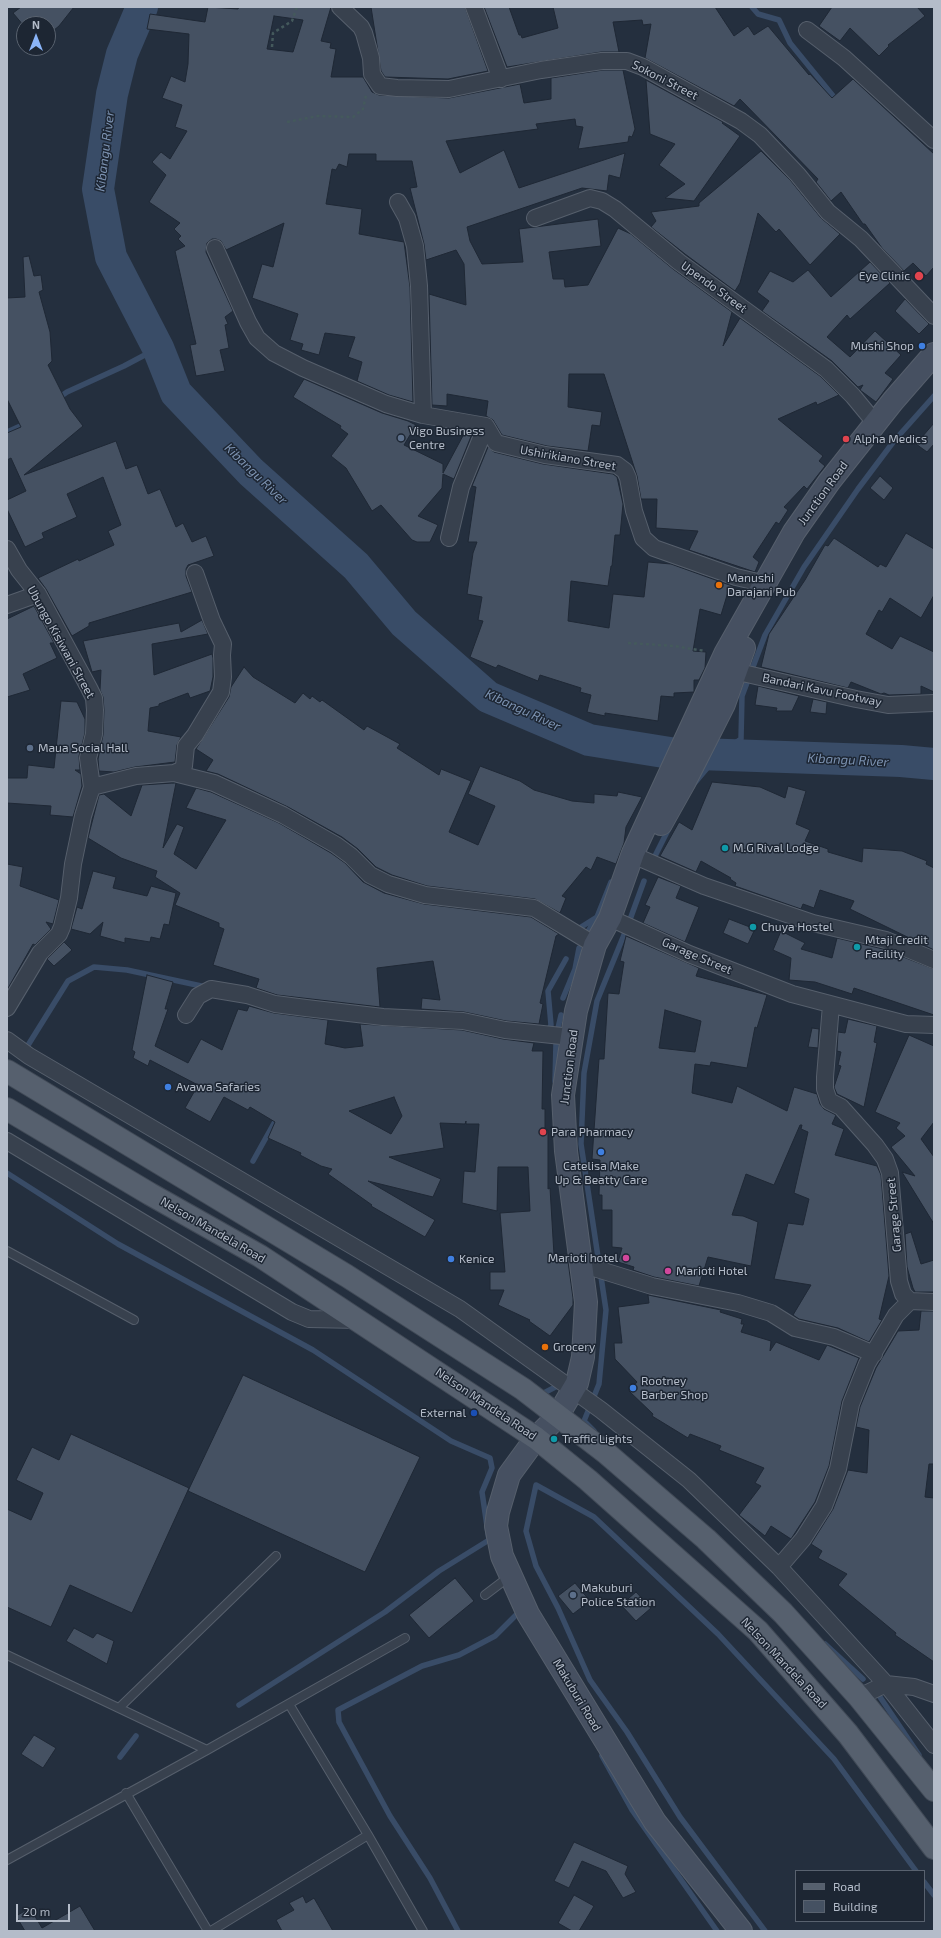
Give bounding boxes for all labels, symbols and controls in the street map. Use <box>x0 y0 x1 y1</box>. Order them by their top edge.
north arrow <box>16 16 56 56</box>
text: N <box>32 18 40 31</box>
street label: Sokoni Street <box>630 57 700 103</box>
water label: Kibangu River <box>92 110 118 192</box>
street label: Upendo Street <box>678 258 750 316</box>
place label: Eye Clinic <box>859 269 910 283</box>
marker: Eye Clinic <box>913 270 925 282</box>
place label: Mushi Shop <box>850 339 914 353</box>
marker: Mushi Shop <box>917 341 927 351</box>
place label: Vigo Business Centre <box>409 424 484 452</box>
place label: Alpha Medics <box>854 432 927 446</box>
marker: Vigo Business Centre <box>396 433 406 443</box>
marker: Alpha Medics <box>841 434 851 444</box>
water label: Kibangu River <box>221 440 291 508</box>
street label: Ushirikiano Street <box>519 442 617 474</box>
street label: Junction Road <box>795 458 851 528</box>
place label: Manushi Darajani Pub <box>727 571 796 599</box>
marker: Manushi Darajani Pub <box>714 580 724 590</box>
street label: Ubungo Kisiwani Street <box>24 583 98 701</box>
street label: Bandari Kavu Footway <box>761 670 883 710</box>
water label: Kibangu River <box>483 686 563 734</box>
place label: Maua Social Hall <box>38 741 128 755</box>
marker: Maua Social Hall <box>25 743 35 753</box>
water label: Kibangu River <box>807 750 889 770</box>
place label: M.G Rival Lodge <box>733 841 819 855</box>
marker: M.G Rival Lodge <box>720 843 730 853</box>
place label: Chuya Hostel <box>761 920 833 934</box>
marker: Chuya Hostel <box>748 922 758 932</box>
place label: Mtaji Credit Facility <box>865 933 928 961</box>
street label: Garage Street <box>660 935 734 977</box>
marker: Mtaji Credit Facility <box>852 942 862 952</box>
street label: Junction Road <box>557 1029 581 1105</box>
place label: Avawa Safaries <box>176 1080 260 1094</box>
marker: Avawa Safaries <box>163 1082 173 1092</box>
place label: Para Pharmacy <box>551 1125 633 1139</box>
marker: Para Pharmacy <box>538 1127 548 1137</box>
marker: Catelisa Make Up & Beatty Care <box>596 1147 606 1157</box>
place label: Catelisa Make Up & Beatty Care <box>555 1159 647 1187</box>
street label: Garage Street <box>884 1177 904 1253</box>
street label: Nelson Mandela Road <box>158 1194 268 1266</box>
place label: Marioti hotel <box>548 1251 618 1265</box>
place label: Kenice <box>459 1252 495 1266</box>
marker: Marioti hotel <box>621 1253 631 1263</box>
marker: Kenice <box>446 1254 456 1264</box>
place label: Marioti Hotel <box>676 1264 747 1278</box>
marker: Marioti Hotel <box>663 1266 673 1276</box>
place label: Grocery <box>553 1340 595 1354</box>
marker: Grocery <box>540 1342 550 1352</box>
street label: Nelson Mandela Road <box>433 1365 539 1443</box>
place label: Rootney Barber Shop <box>641 1374 708 1402</box>
marker: Rootney Barber Shop <box>628 1383 638 1393</box>
place label: External <box>420 1406 466 1420</box>
marker: External <box>469 1408 479 1418</box>
place label: Traffic Lights <box>562 1432 632 1446</box>
marker: Traffic Lights <box>549 1434 559 1444</box>
place label: Makuburi Police Station <box>581 1581 655 1609</box>
marker: Makuburi Police Station <box>568 1590 578 1600</box>
street label: Nelson Mandela Road <box>738 1615 830 1711</box>
street label: Makuburi Road <box>550 1656 604 1734</box>
legend <box>795 1870 925 1922</box>
text: Road <box>833 1879 861 1893</box>
scale bar <box>18 1896 72 1922</box>
text: Building <box>833 1899 877 1913</box>
text: 20 m <box>23 1904 50 1918</box>

